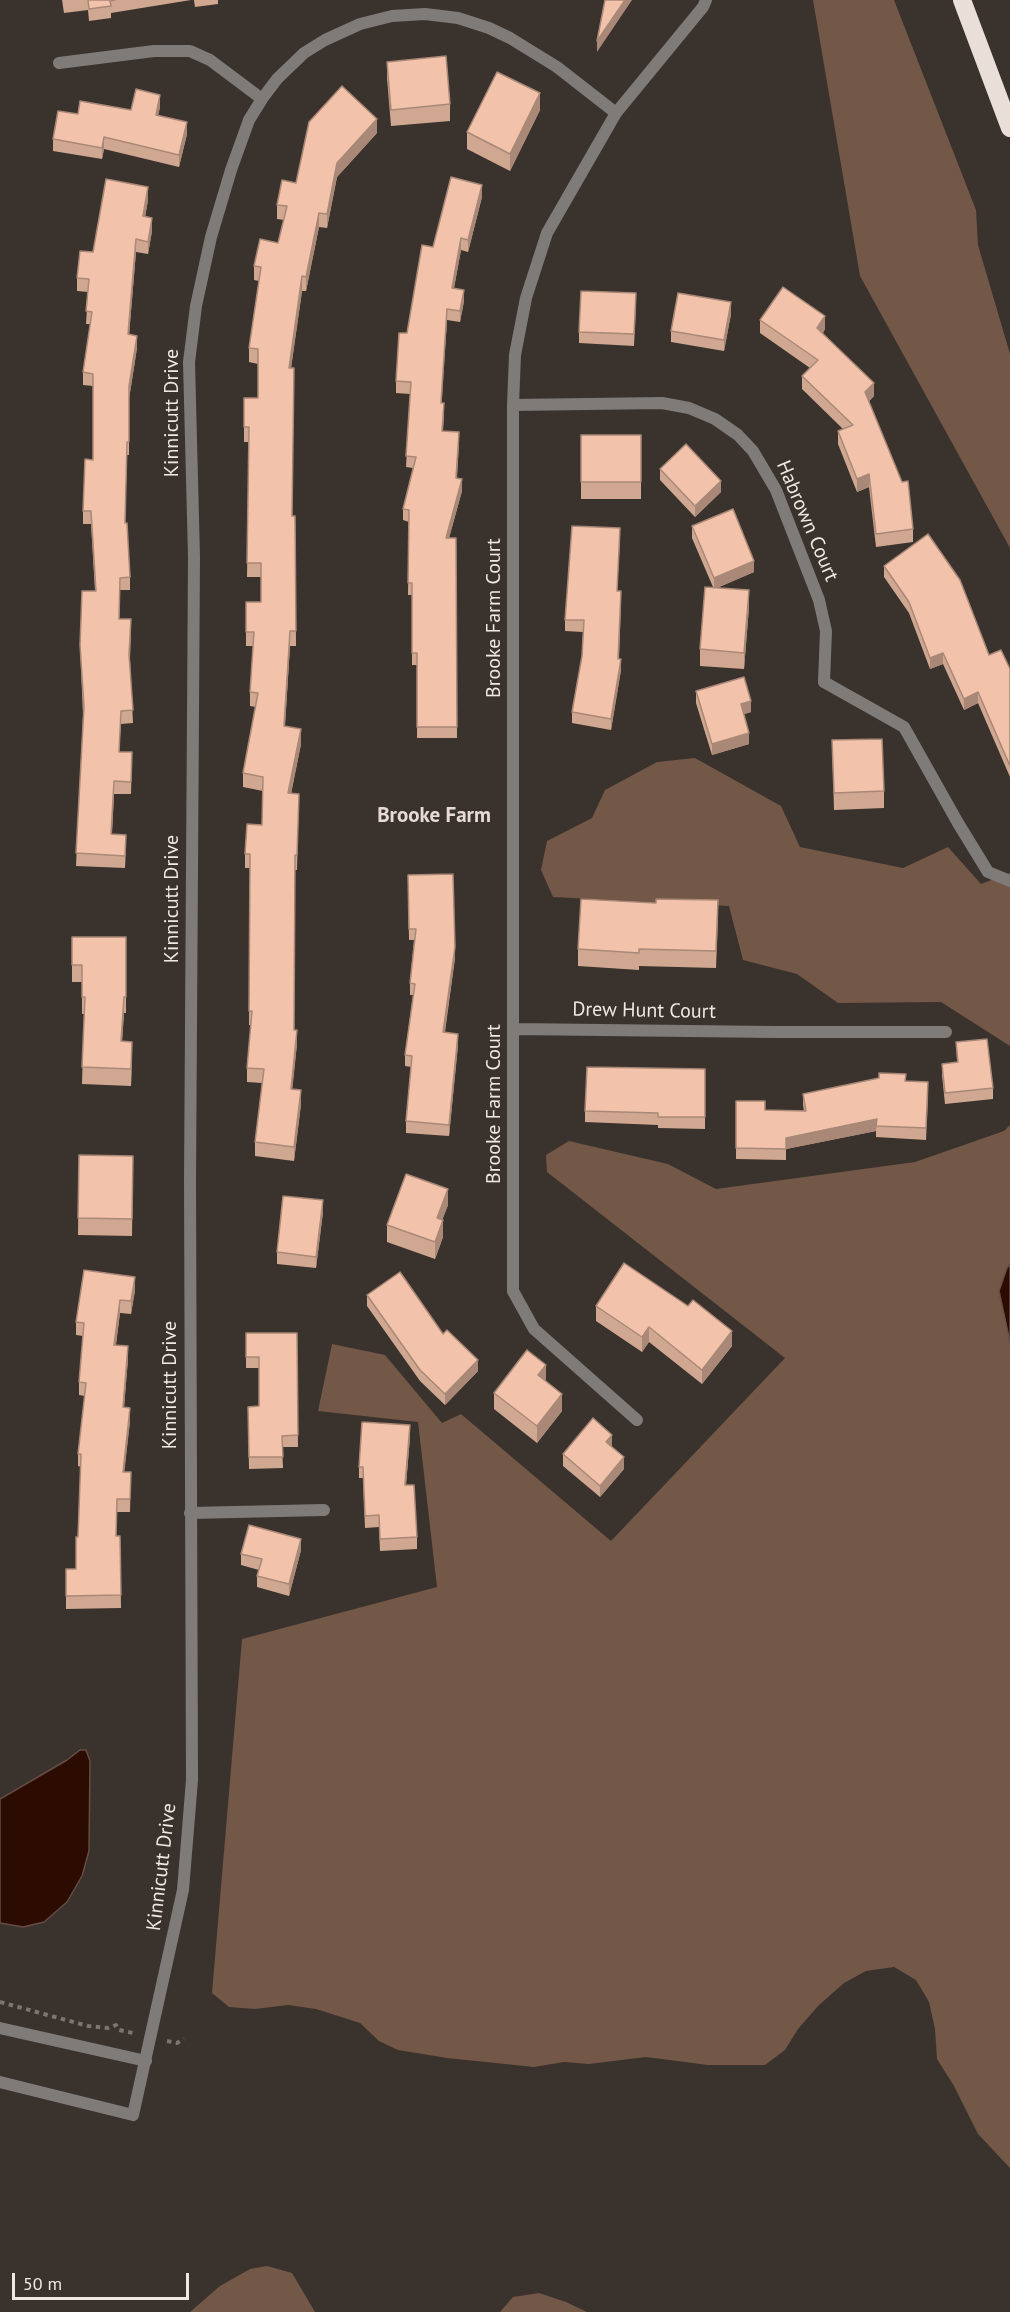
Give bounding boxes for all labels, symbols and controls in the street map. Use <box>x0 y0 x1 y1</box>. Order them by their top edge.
street label: Kinnicutt Drive <box>160 349 184 477</box>
street label: Habrown Court <box>771 457 843 585</box>
street label: Brooke Farm Court <box>482 538 506 698</box>
district label: Brooke Farm <box>377 803 491 829</box>
street label: Kinnicutt Drive <box>160 835 184 963</box>
street label: Drew Hunt Court <box>572 998 716 1024</box>
street label: Brooke Farm Court <box>482 1024 506 1184</box>
street label: Kinnicutt Drive <box>158 1321 182 1449</box>
street label: Kinnicutt Drive <box>142 1802 182 1932</box>
scale bar <box>15 2261 192 2299</box>
text: 50 m <box>23 2272 62 2295</box>

